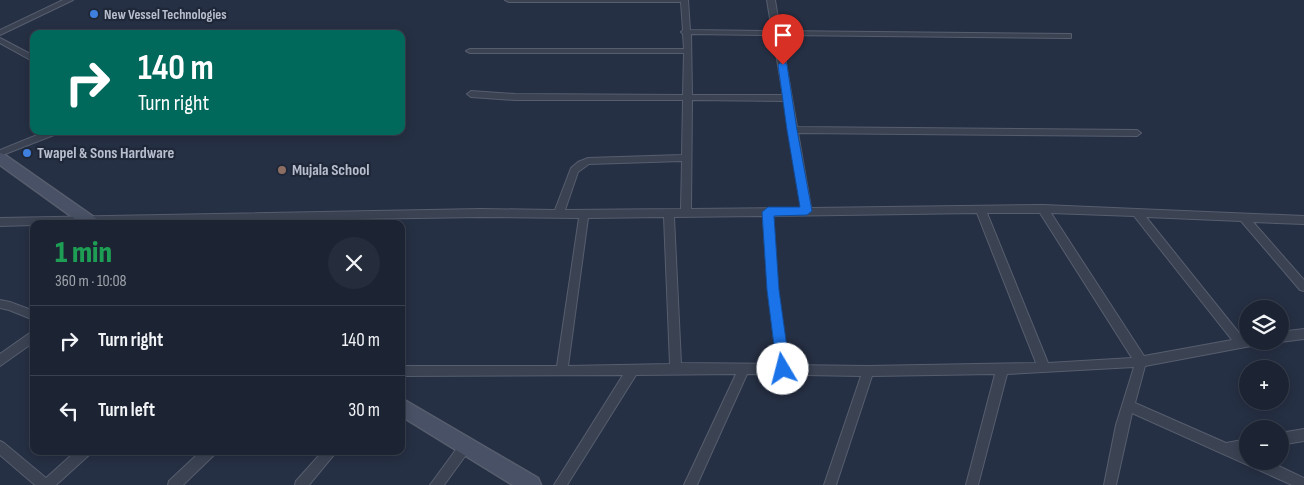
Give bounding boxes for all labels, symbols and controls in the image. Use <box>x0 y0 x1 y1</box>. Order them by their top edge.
place label: New Vessel Technologies <box>104 6 227 23</box>
marker: New Vessel Technologies <box>88 8 100 20</box>
pin <box>762 14 804 65</box>
icon: arrive <box>769 21 797 49</box>
text: 140 m <box>138 47 214 90</box>
icon: right <box>55 50 120 115</box>
text: Turn right <box>138 90 209 117</box>
place label: Twapel & Sons Hardware <box>37 144 174 163</box>
marker: Twapel & Sons Hardware <box>21 147 33 159</box>
place label: Mujala School <box>292 161 369 180</box>
marker: Mujala School <box>276 164 288 176</box>
text: 1 min <box>55 235 112 271</box>
button: close <box>328 237 380 289</box>
text: 360 m · 10:08 <box>55 272 127 291</box>
map controls <box>1239 300 1289 470</box>
button: layers <box>1239 300 1289 350</box>
icon: right <box>55 327 83 355</box>
text: Turn right <box>98 329 163 352</box>
text: 140 m <box>342 329 380 352</box>
position arrow <box>756 342 808 394</box>
button: + <box>1239 360 1289 410</box>
icon: left <box>55 397 83 425</box>
text: Turn left <box>98 399 155 422</box>
text: 30 m <box>348 399 380 422</box>
button: − <box>1239 420 1289 470</box>

